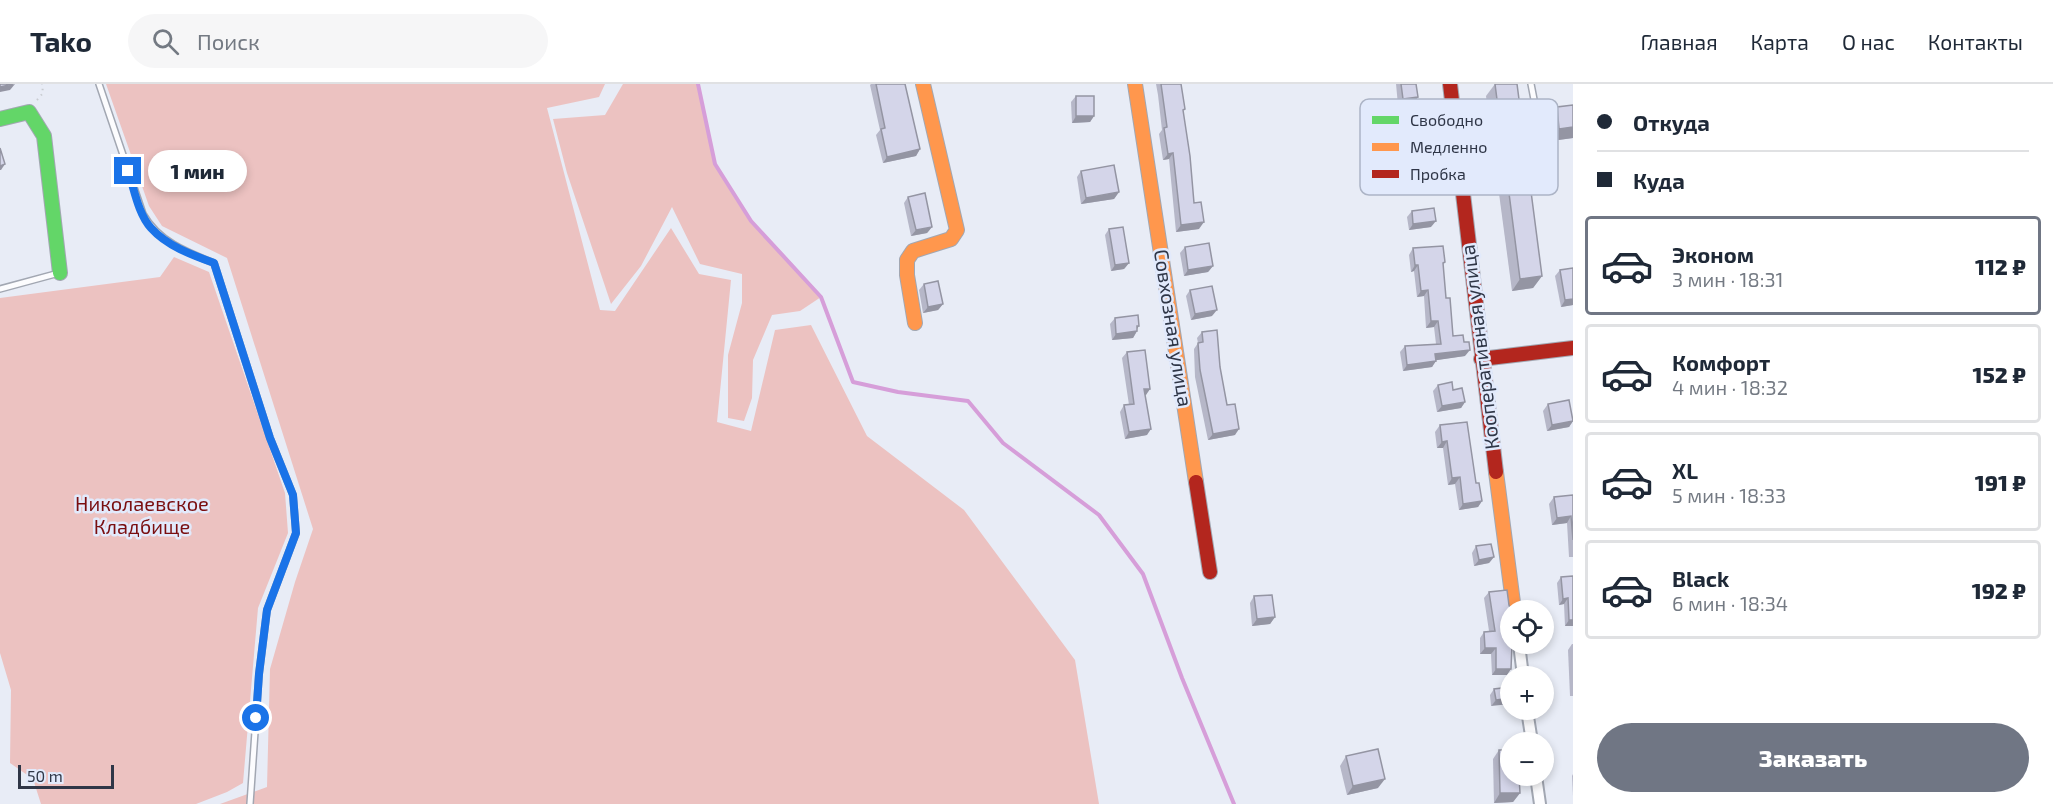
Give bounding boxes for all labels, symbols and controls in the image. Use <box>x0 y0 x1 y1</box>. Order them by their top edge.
search box <box>128 14 548 68</box>
text: Tako <box>30 24 92 58</box>
icon: search <box>149 25 182 58</box>
text: Поиск <box>197 28 260 54</box>
text: Главная <box>1641 29 1718 54</box>
text: Карта <box>1751 29 1809 54</box>
text: О нас <box>1842 29 1895 54</box>
text: Контакты <box>1928 29 2023 54</box>
legend <box>1360 99 1558 195</box>
text: Откуда <box>1633 109 1710 135</box>
text: Свободно <box>1410 110 1483 129</box>
text: Медленно <box>1410 137 1487 156</box>
callout: 1 мин <box>149 150 248 192</box>
route end <box>114 157 141 184</box>
text: 1 мин <box>170 159 225 183</box>
text: Пробка <box>1410 164 1466 183</box>
text: Куда <box>1633 167 1685 193</box>
icon: car <box>1600 239 1654 293</box>
text: Эконом <box>1672 241 1754 267</box>
street label: Кооперативная улица <box>1455 243 1504 451</box>
street label: Совхозная улица <box>1149 247 1198 409</box>
text: 112 ₽ <box>1975 253 2026 279</box>
text: 3 мин · 18:31 <box>1672 267 1783 291</box>
icon: car <box>1600 347 1654 401</box>
text: Комфорт <box>1672 349 1770 375</box>
text: 152 ₽ <box>1973 361 2026 387</box>
text: 4 мин · 18:32 <box>1672 375 1788 399</box>
icon: car <box>1600 455 1654 509</box>
text: XL <box>1672 457 1698 483</box>
text: 191 ₽ <box>1975 469 2026 495</box>
text: 5 мин · 18:33 <box>1672 483 1786 507</box>
park label: Николаевское Кладбище <box>75 491 209 538</box>
icon: car <box>1600 563 1654 617</box>
text: Black <box>1672 565 1729 591</box>
text: 192 ₽ <box>1972 577 2026 603</box>
text: 6 мин · 18:34 <box>1672 591 1788 615</box>
map controls <box>1500 600 1554 786</box>
button: locate <box>1500 600 1554 654</box>
button: + <box>1500 666 1554 720</box>
route start <box>242 704 269 731</box>
button: Заказать <box>1597 723 2029 792</box>
button: − <box>1500 732 1554 786</box>
scale bar <box>18 762 114 790</box>
text: 50 m <box>27 766 63 785</box>

